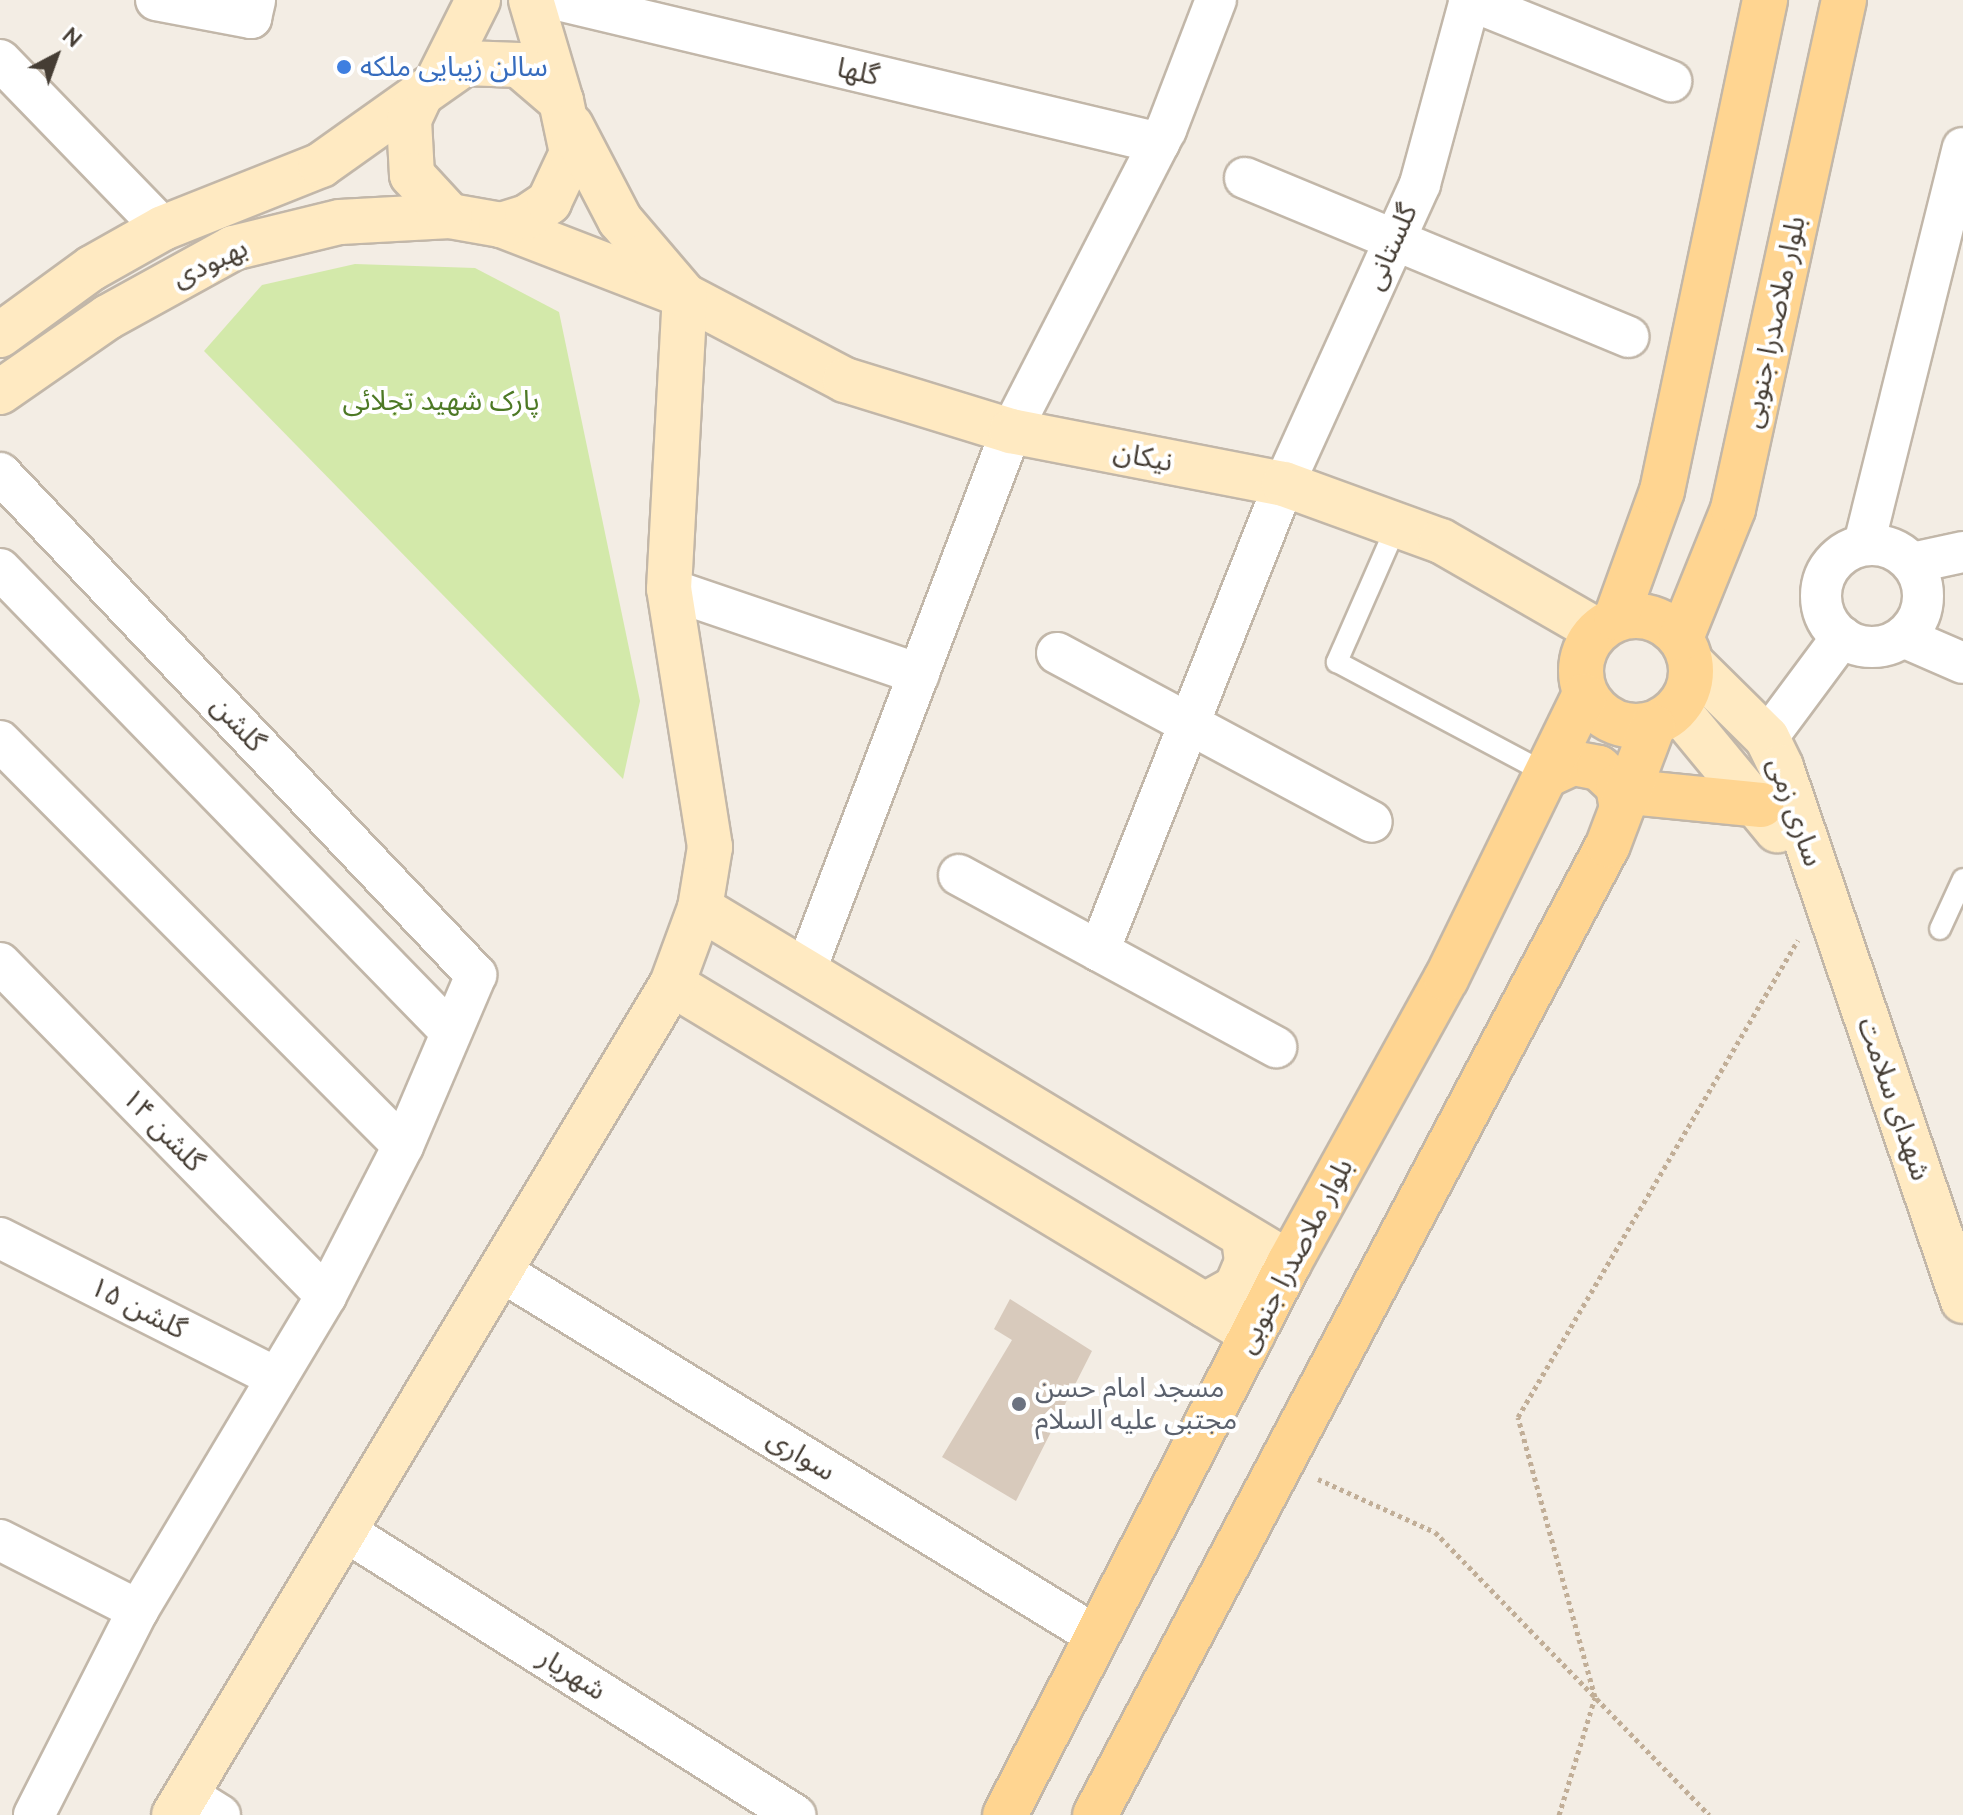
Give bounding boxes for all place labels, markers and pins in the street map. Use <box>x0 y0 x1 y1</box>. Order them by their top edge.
place label: سالن زیبایی ملکه <box>360 50 548 84</box>
marker: سالن زیبایی ملکه <box>335 58 353 76</box>
place label: مسجد امام حسن مجتبی علیه السلام <box>1035 1371 1237 1437</box>
marker: مسجد امام حسن مجتبی علیه السلام <box>1010 1395 1028 1413</box>

